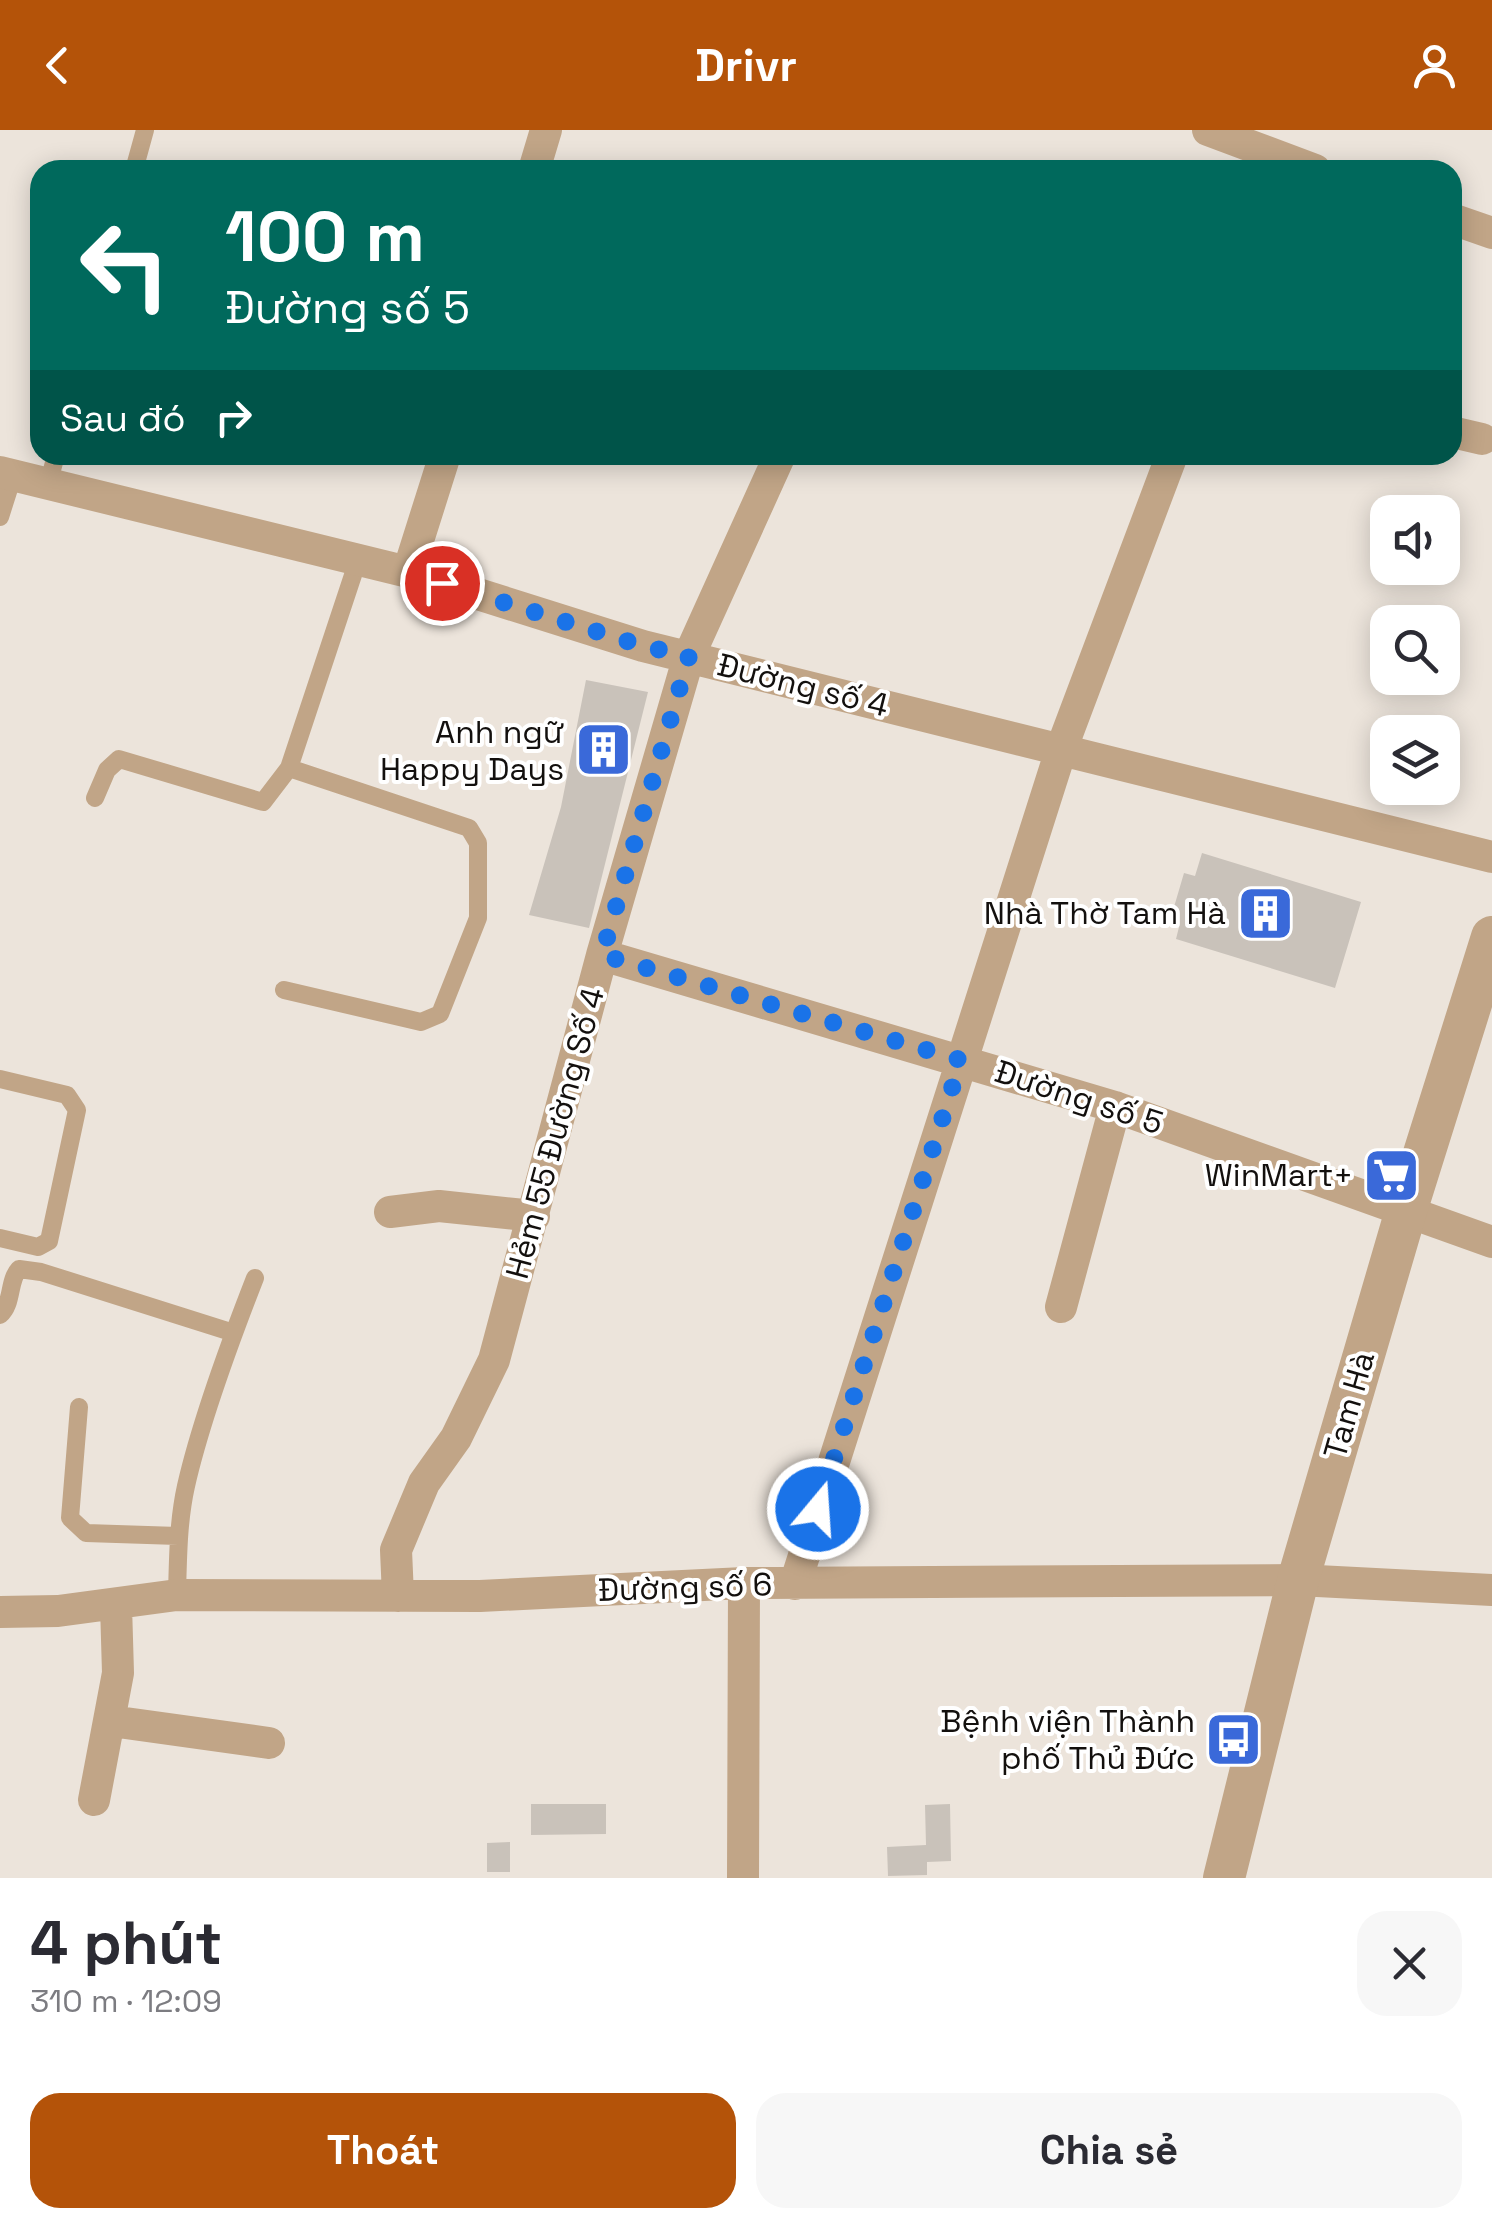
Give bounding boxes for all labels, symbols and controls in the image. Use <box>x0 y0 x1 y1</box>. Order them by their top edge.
text: Drivr <box>695 37 797 94</box>
icon: back <box>30 38 85 93</box>
icon: person <box>1407 38 1462 93</box>
text: 100 m <box>225 192 425 281</box>
icon: left <box>60 200 190 330</box>
text: Đường số 5 <box>225 279 470 336</box>
icon: right <box>206 390 261 445</box>
text: Sau đó <box>60 394 186 442</box>
map controls <box>1370 495 1460 805</box>
button: sound <box>1370 495 1460 585</box>
pin <box>400 541 485 626</box>
icon: arrive <box>415 556 470 611</box>
button: search <box>1370 605 1460 695</box>
street label: Đường số 4 <box>713 644 893 726</box>
place label: Anh ngữ Happy Days <box>380 712 564 789</box>
button: layers <box>1370 715 1460 805</box>
building icon: Anh ngữ Happy Days <box>573 720 633 780</box>
building icon: Nhà Thờ Tam Hà <box>1235 883 1295 943</box>
place label: Nhà Thờ Tam Hà <box>984 893 1226 933</box>
street label: Hẻm 55 Đường Số 4 <box>497 983 613 1283</box>
street label: Đường số 5 <box>990 1051 1168 1143</box>
supermarket icon: WinMart+ <box>1362 1145 1422 1205</box>
place label: WinMart+ <box>1205 1155 1353 1195</box>
street label: Tam Hà <box>1315 1347 1383 1463</box>
position arrow <box>766 1457 870 1561</box>
street label: Đường số 6 <box>597 1564 773 1610</box>
place label: Bệnh viện Thành phố Thủ Đức <box>940 1701 1195 1778</box>
bus stop icon: Bệnh viện Thành phố Thủ Đức <box>1204 1709 1264 1769</box>
text: 4 phút <box>30 1905 222 1982</box>
button: close <box>1357 1911 1462 2016</box>
text: 310 m · 12:09 <box>30 1981 222 2021</box>
button: Thoát <box>30 2093 736 2208</box>
button: Chia sẻ <box>756 2093 1462 2208</box>

